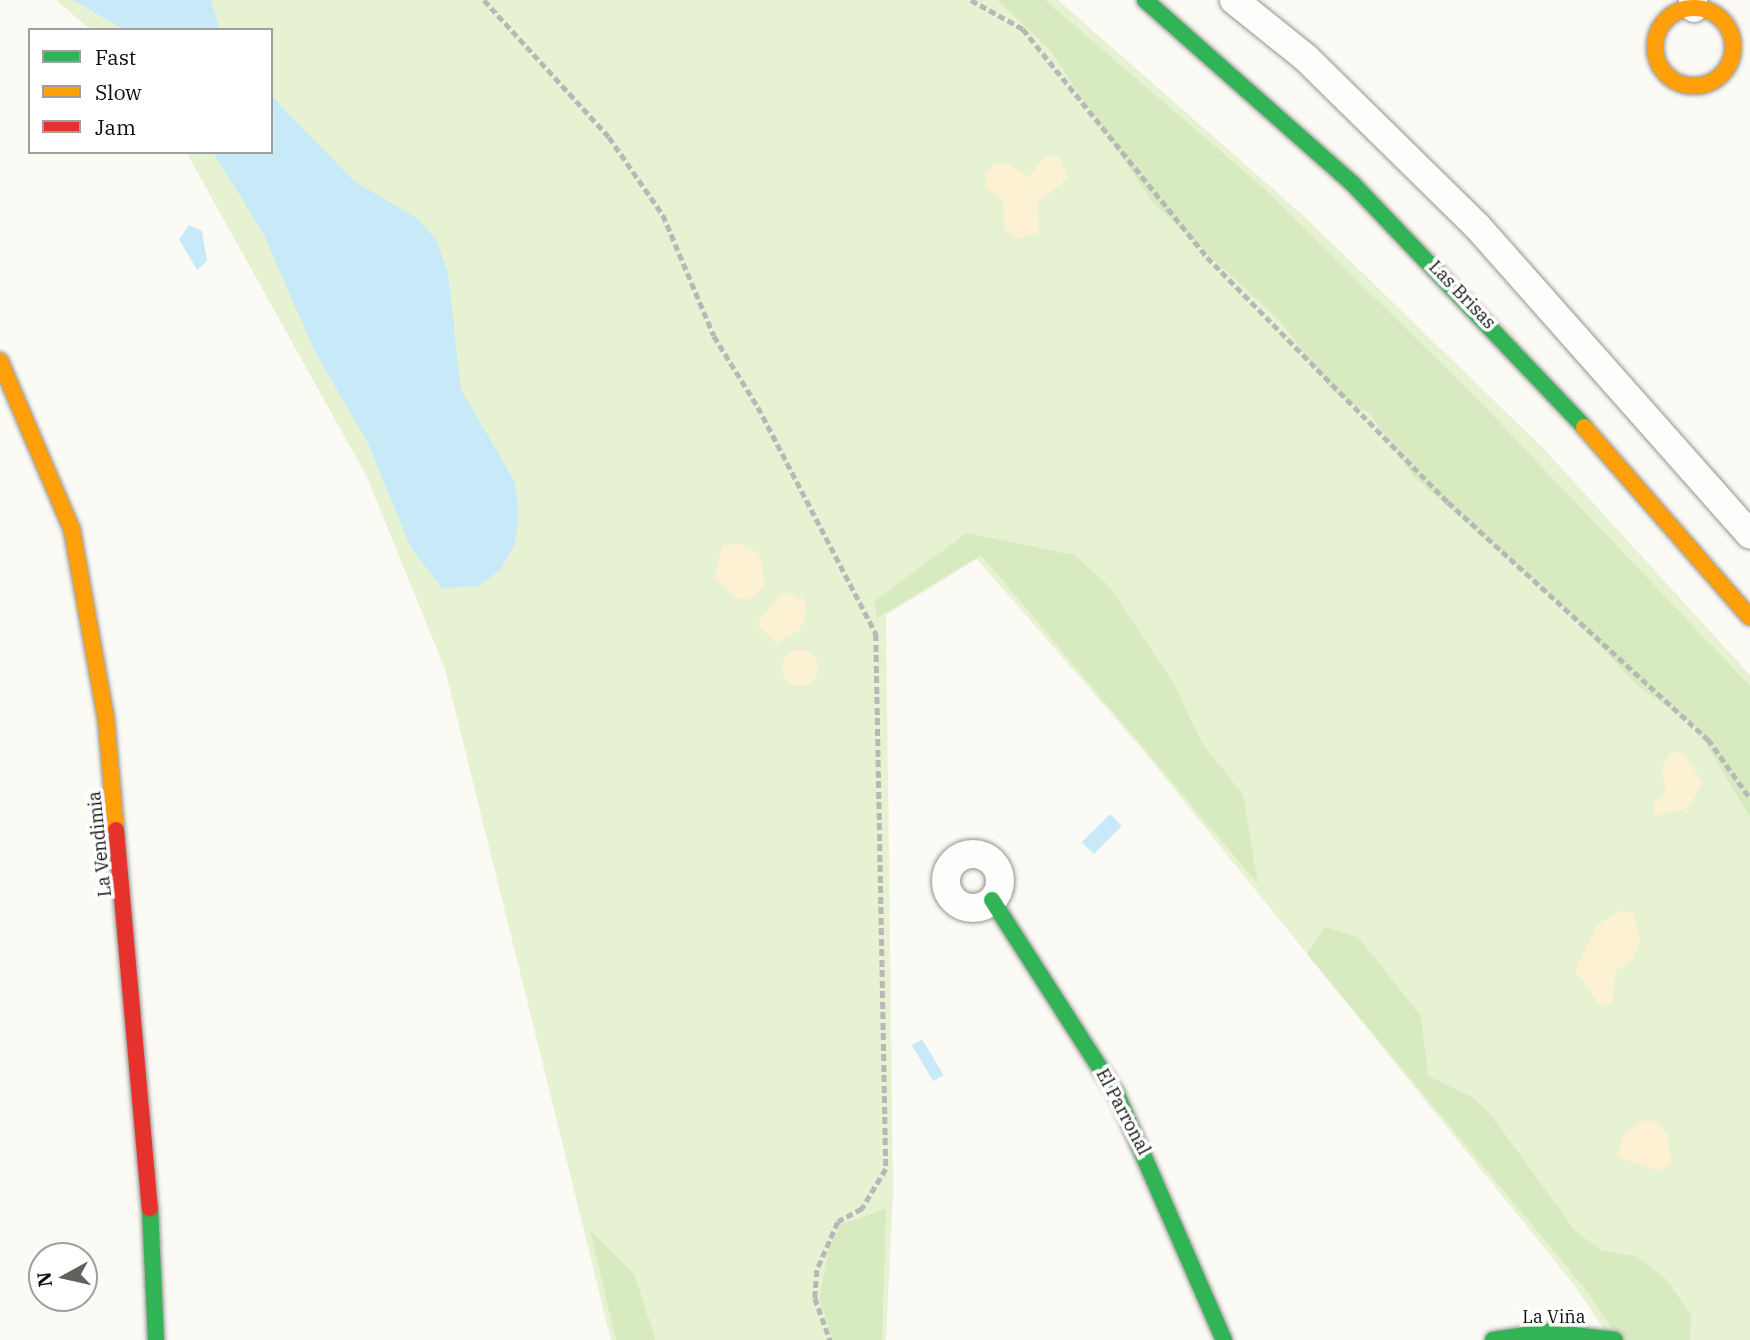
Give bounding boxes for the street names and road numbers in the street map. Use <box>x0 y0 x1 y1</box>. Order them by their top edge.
street label: Las Brisas <box>1424 256 1500 334</box>
street label: La Vendimia <box>84 790 116 898</box>
street label: El Parronal <box>1091 1065 1155 1159</box>
street label: La Viña <box>1522 1306 1586 1328</box>

